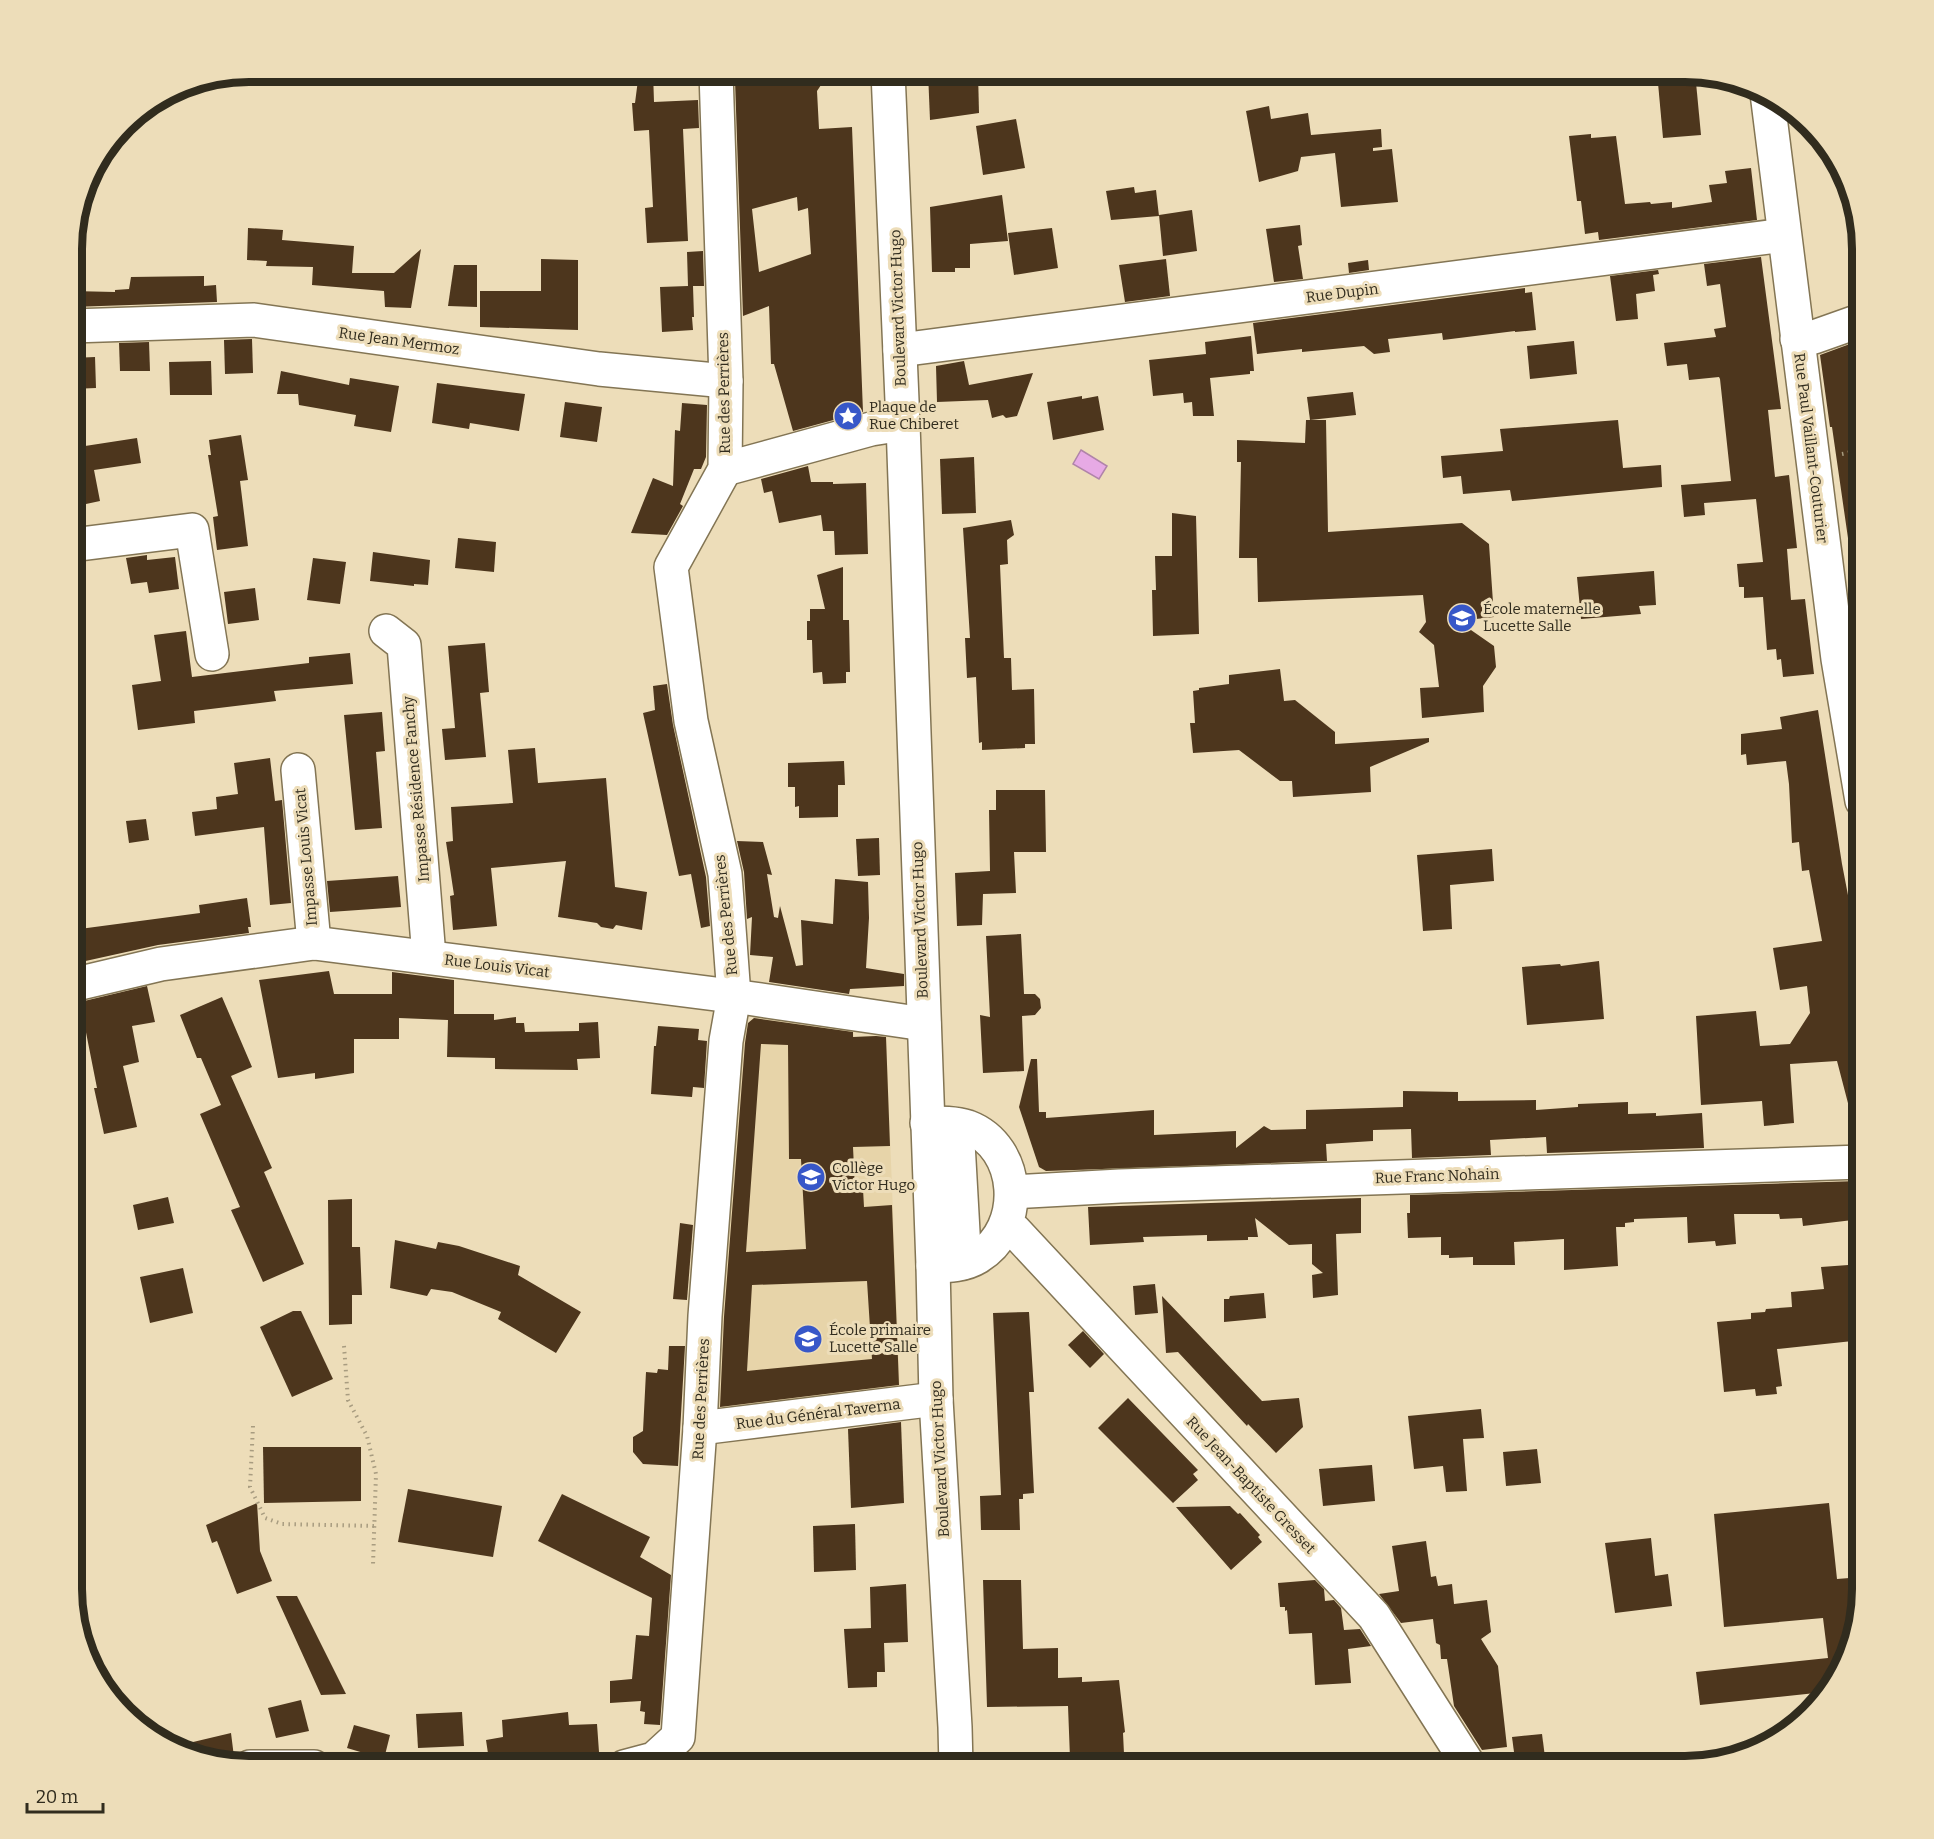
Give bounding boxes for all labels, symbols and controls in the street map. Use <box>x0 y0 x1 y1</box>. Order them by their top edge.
street label: Boulevard Victor Hugo <box>886 229 910 387</box>
street label: Rue Dupin <box>1305 280 1380 306</box>
street label: Rue Jean Mermoz <box>337 324 461 358</box>
street label: Rue des Perrières <box>714 332 734 454</box>
street label: Rue Paul Vaillant-Couturier <box>1790 352 1832 544</box>
place label: Plaque de Rue Chiberet <box>869 398 960 433</box>
place icon: Plaque de Rue Chiberet <box>832 400 864 432</box>
place label: École maternelle Lucette Salle <box>1483 600 1601 635</box>
school or university icon: École maternelle Lucette Salle <box>1446 602 1478 634</box>
street label: Impasse Résidence Fanchy <box>399 695 433 883</box>
street label: Impasse Louis Vicat <box>291 787 321 927</box>
street label: Boulevard Victor Hugo <box>908 841 932 999</box>
street label: Rue des Perrières <box>711 854 741 976</box>
street label: Rue Louis Vicat <box>443 951 551 981</box>
place label: Collège Victor Hugo <box>832 1159 915 1194</box>
school or university icon: Collège Victor Hugo <box>795 1161 827 1193</box>
street label: Rue Franc Nohain <box>1374 1165 1500 1187</box>
place label: École primaire Lucette Salle <box>829 1321 931 1356</box>
school or university icon: École primaire Lucette Salle <box>792 1323 824 1355</box>
street label: Rue des Perrières <box>689 1338 713 1460</box>
street label: Boulevard Victor Hugo <box>927 1380 953 1538</box>
street label: Rue du Général Taverna <box>735 1395 901 1433</box>
street label: Rue Jean-Baptiste Gresset <box>1183 1413 1320 1558</box>
scale bar <box>27 1776 104 1814</box>
text: 20 m <box>36 1786 78 1808</box>

